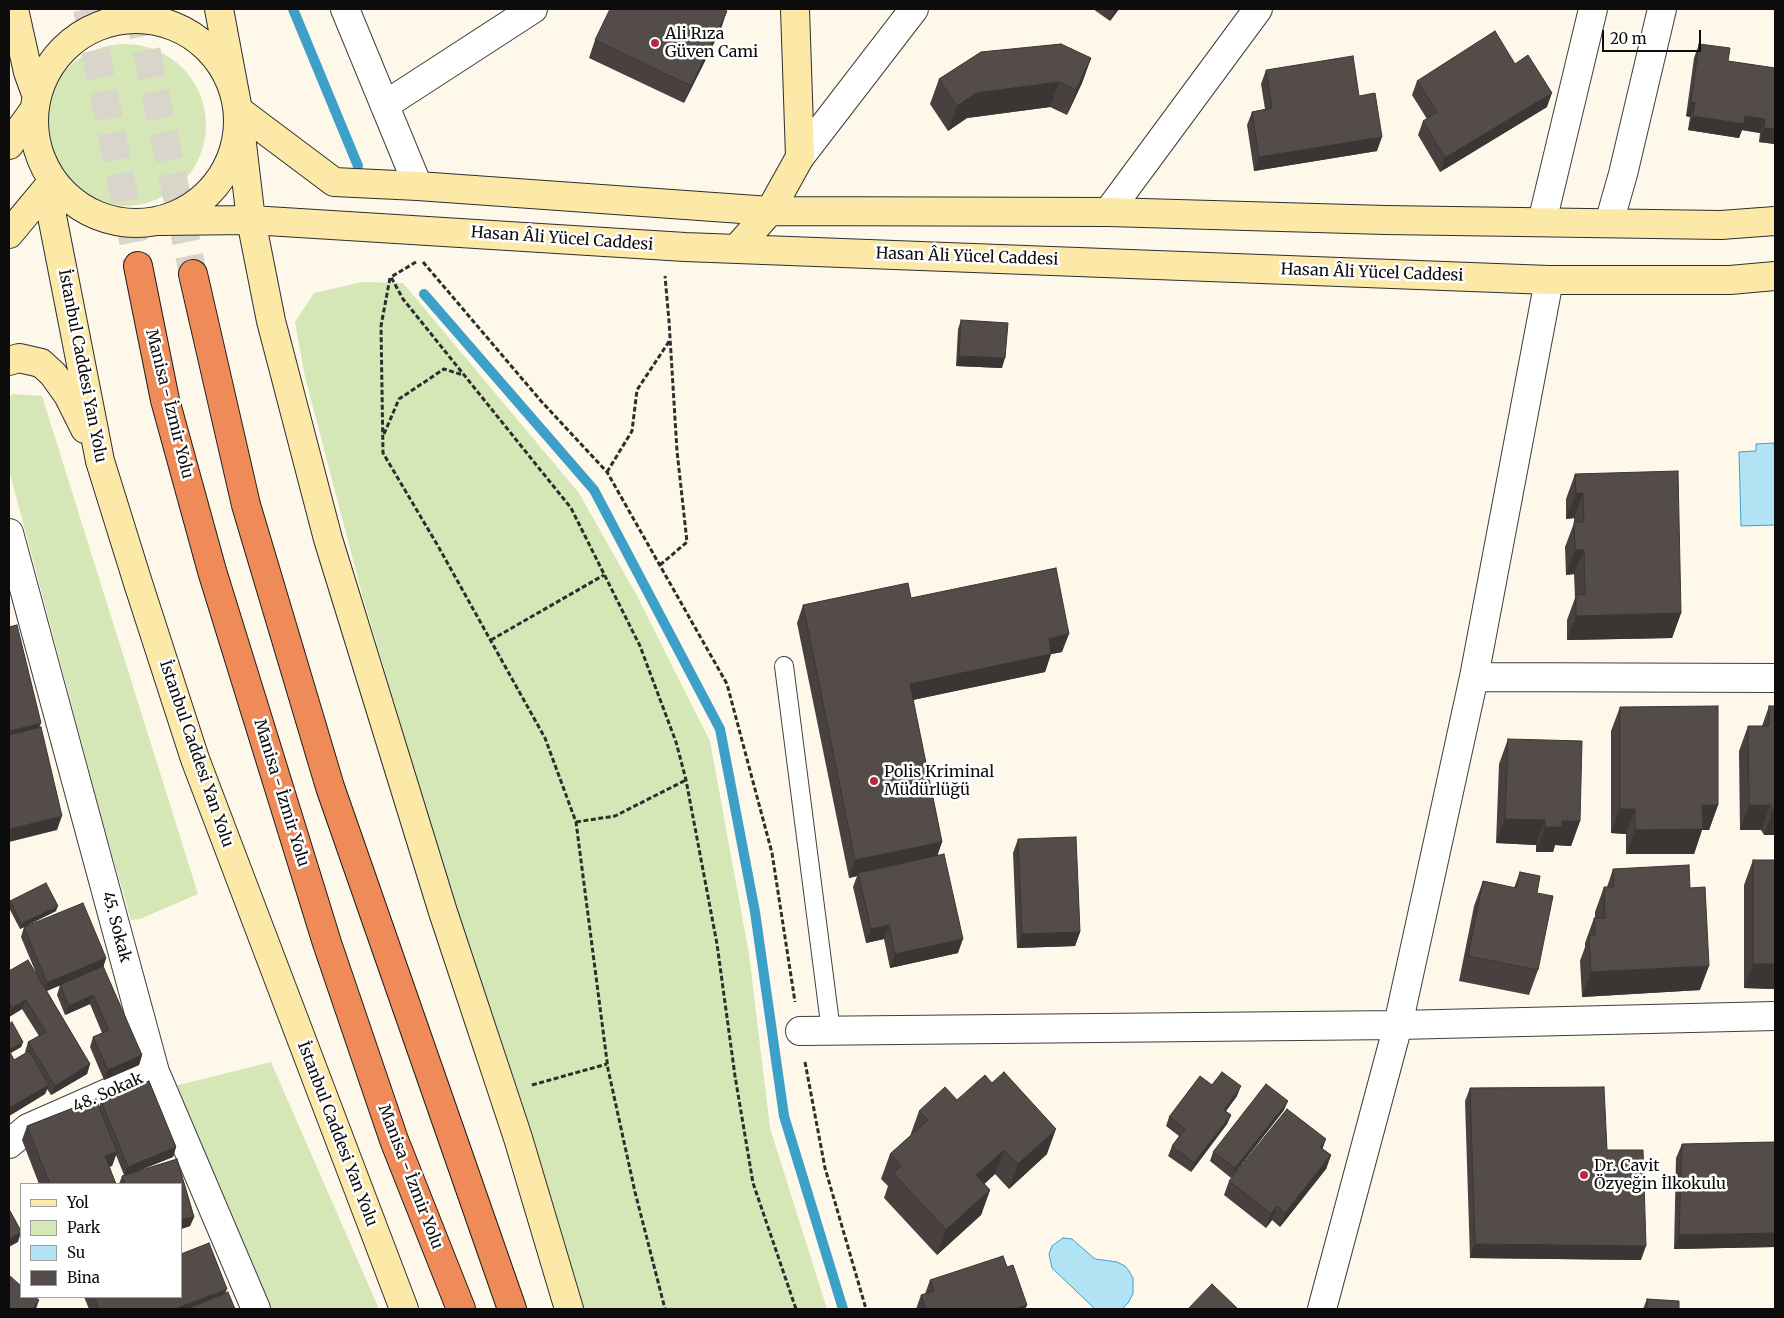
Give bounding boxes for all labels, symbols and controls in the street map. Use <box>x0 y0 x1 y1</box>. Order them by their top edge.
scale bar <box>1604 20 1703 52</box>
place label: Ali Rıza Güven Cami <box>665 24 758 62</box>
text: 20 m <box>1610 29 1647 48</box>
marker: Ali Rıza Güven Cami <box>649 37 661 49</box>
street label: Hasan Âli Yücel Caddesi <box>470 223 654 255</box>
street label: Hasan Âli Yücel Caddesi <box>875 244 1059 270</box>
street label: Hasan Âli Yücel Caddesi <box>1280 260 1464 286</box>
street label: İstanbul Caddesi Yan Yolu <box>54 268 110 464</box>
street label: Manisa - İzmir Yolu <box>141 327 197 481</box>
street label: İstanbul Caddesi Yan Yolu <box>155 658 237 850</box>
street label: Manisa - İzmir Yolu <box>249 717 313 869</box>
place label: Polis Kriminal Müdürlüğü <box>884 762 994 800</box>
marker: Polis Kriminal Müdürlüğü <box>868 775 880 787</box>
street label: 45. Sokak <box>97 889 135 965</box>
street label: İstanbul Caddesi Yan Yolu <box>293 1039 381 1229</box>
street label: 48. Sokak <box>70 1069 146 1117</box>
street label: Manisa - İzmir Yolu <box>374 1102 446 1252</box>
place label: Dr. Cavit Özyeğin İlkokulu <box>1594 1156 1726 1194</box>
marker: Dr. Cavit Özyeğin İlkokulu <box>1578 1169 1590 1181</box>
legend <box>20 1183 182 1298</box>
text: Yol <box>67 1193 89 1212</box>
text: Park <box>67 1218 100 1237</box>
text: Su <box>67 1243 85 1262</box>
text: Bina <box>67 1268 100 1287</box>

